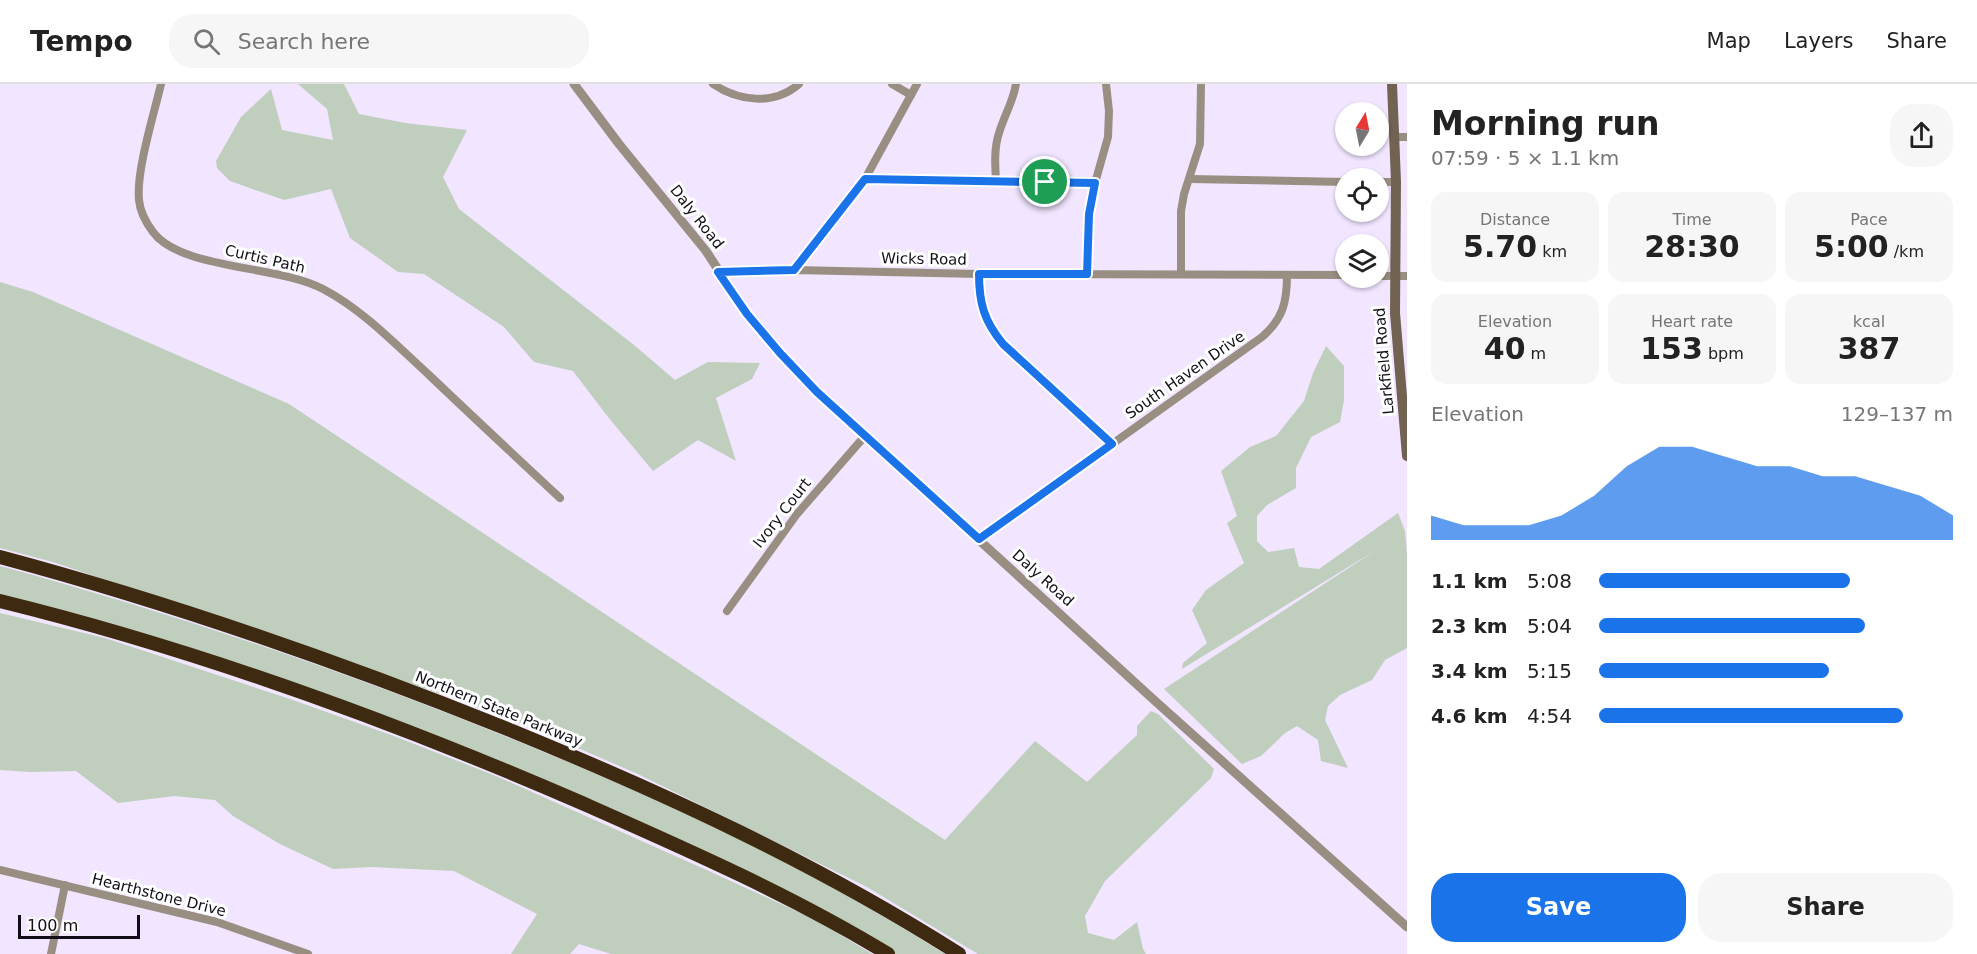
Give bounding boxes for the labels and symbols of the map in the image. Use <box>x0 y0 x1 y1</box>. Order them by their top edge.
north arrow <box>1335 102 1389 156</box>
pin <box>1019 156 1070 207</box>
street label: Daly Road <box>666 181 728 253</box>
street label: Curtis Path <box>223 241 307 277</box>
street label: Wicks Road <box>881 249 967 269</box>
street label: Larkfield Road <box>1370 307 1398 415</box>
street label: South Haven Drive <box>1122 327 1248 423</box>
street label: Ivory Court <box>749 474 815 551</box>
street label: Daly Road <box>1009 546 1077 610</box>
street label: Northern State Parkway <box>413 667 585 751</box>
street label: Hearthstone Drive <box>90 870 228 920</box>
scale bar <box>18 912 140 940</box>

